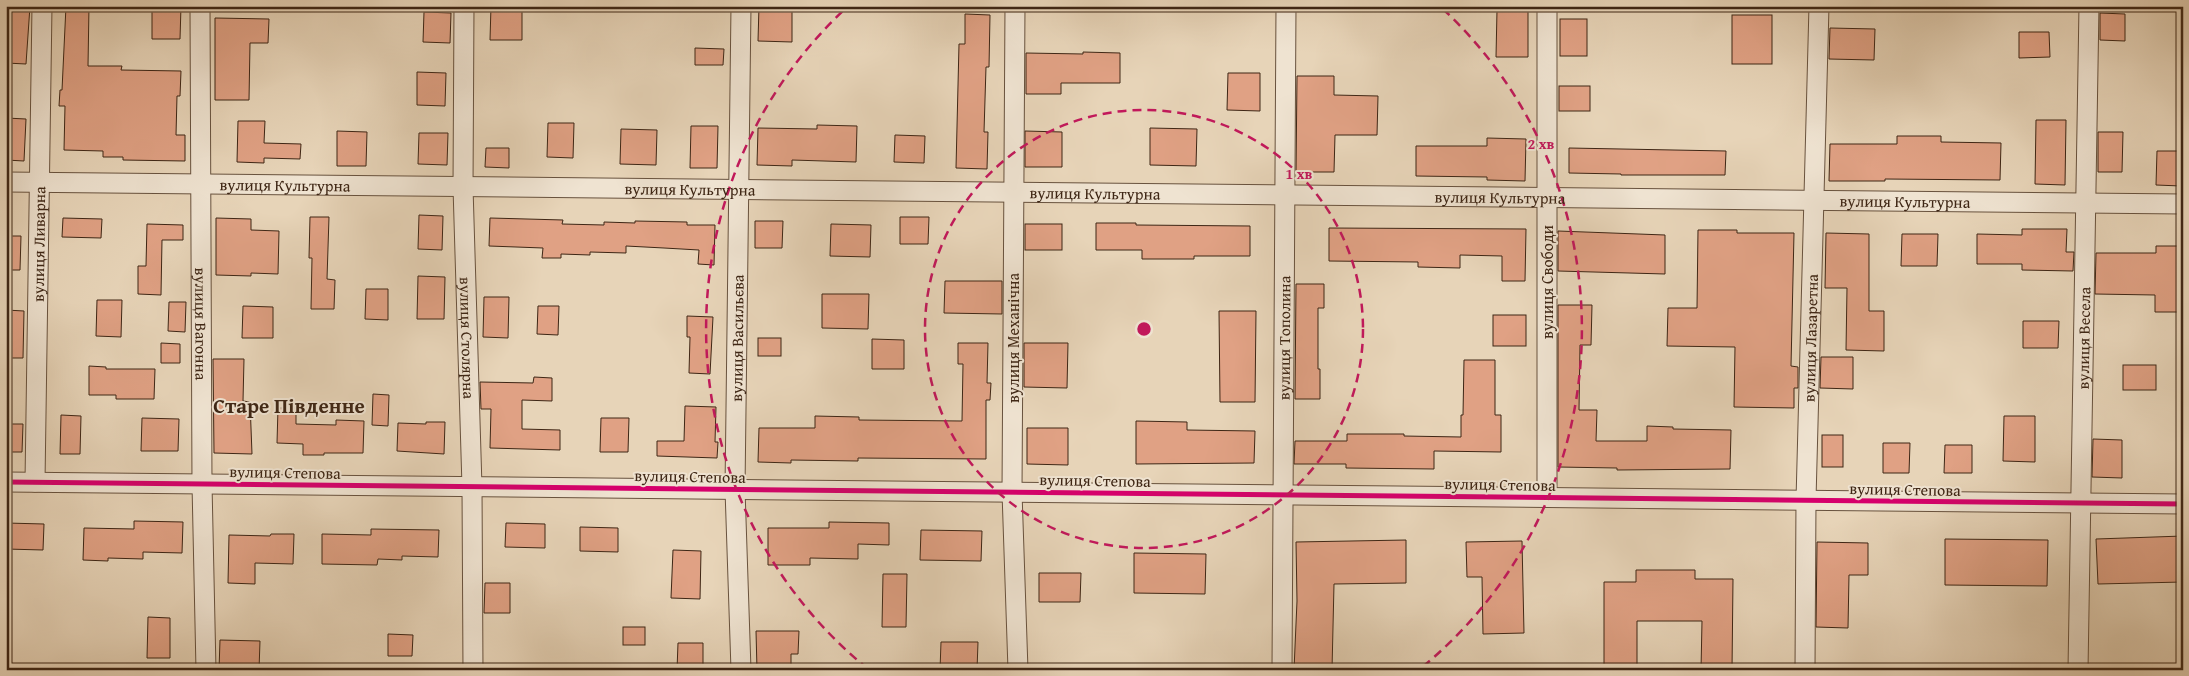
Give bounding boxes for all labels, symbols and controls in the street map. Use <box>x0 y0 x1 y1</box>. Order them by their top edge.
text: 2 хв <box>1528 133 1555 154</box>
text: 1 хв <box>1286 163 1313 184</box>
street label: вулиця Культурна <box>219 172 351 197</box>
street label: вулиця Культурна <box>624 176 756 202</box>
street label: вулиця Культурна <box>1029 180 1161 206</box>
street label: вулиця Культурна <box>1434 184 1566 210</box>
street label: вулиця Ливарна <box>26 186 51 302</box>
street label: вулиця Культурна <box>1839 189 1971 214</box>
street label: вулиця Свободи <box>1535 224 1559 339</box>
street label: вулиця Вагонна <box>189 268 214 381</box>
street label: вулиця Механічна <box>1001 273 1025 403</box>
street label: вулиця Лазаретна <box>1797 273 1824 402</box>
street label: вулиця Васильєва <box>724 274 750 402</box>
street label: вулиця Тополина <box>1272 275 1296 400</box>
street label: вулиця Столярна <box>454 277 481 400</box>
street label: вулиця Весела <box>2071 286 2096 390</box>
centre of rings <box>1135 320 1153 338</box>
district label: Старе Південне <box>213 390 365 421</box>
street label: вулиця Степова <box>229 459 341 485</box>
street label: вулиця Степова <box>634 463 746 489</box>
street label: вулиця Степова <box>1039 467 1151 493</box>
street label: вулиця Степова <box>1444 471 1556 497</box>
street label: вулиця Степова <box>1849 476 1961 502</box>

